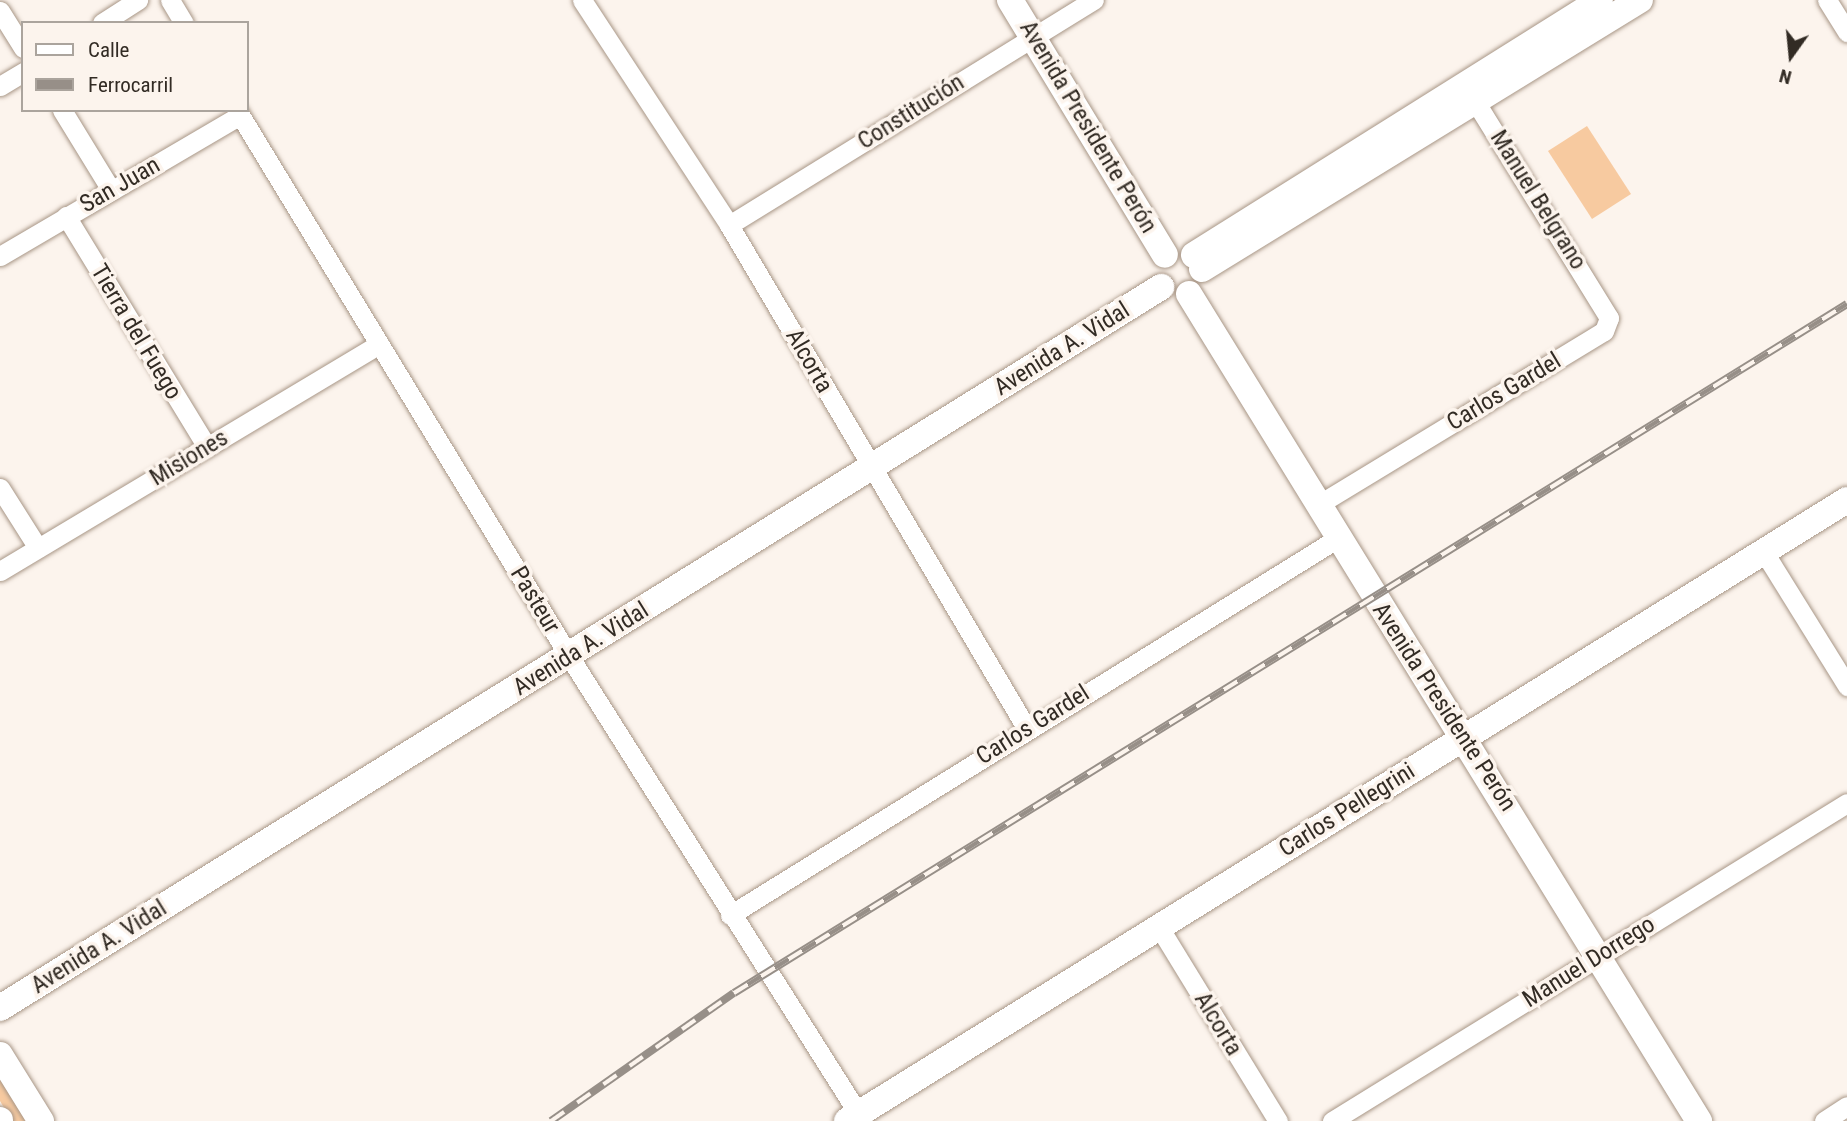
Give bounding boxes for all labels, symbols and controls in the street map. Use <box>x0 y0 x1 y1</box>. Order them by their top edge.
street label: Avenida Presidente Perón <box>1013 16 1163 238</box>
legend <box>21 21 248 112</box>
north arrow <box>1756 21 1826 91</box>
text: Calle <box>88 38 129 62</box>
text: N <box>1777 64 1794 89</box>
street label: Constitución <box>853 68 969 156</box>
text: Ferrocarril <box>88 73 173 97</box>
street label: Manuel Belgrano <box>1484 125 1592 275</box>
street label: San Juan <box>75 151 165 219</box>
street label: Tierra del Fuego <box>84 259 188 405</box>
street label: Avenida A. Vidal <box>989 296 1135 402</box>
street label: Alcorta <box>779 324 839 398</box>
street label: Carlos Gardel <box>1442 347 1566 437</box>
street label: Misiones <box>145 424 233 492</box>
street label: Pasteur <box>504 561 566 639</box>
street label: Avenida A. Vidal <box>508 596 654 702</box>
street label: Avenida Presidente Perón <box>1366 597 1522 817</box>
street label: Carlos Gardel <box>971 679 1095 771</box>
street label: Carlos Pellegrini <box>1274 757 1420 863</box>
street label: Avenida A. Vidal <box>26 894 172 1000</box>
street label: Manuel Dorrego <box>1518 910 1660 1014</box>
street label: Alcorta <box>1188 987 1248 1061</box>

